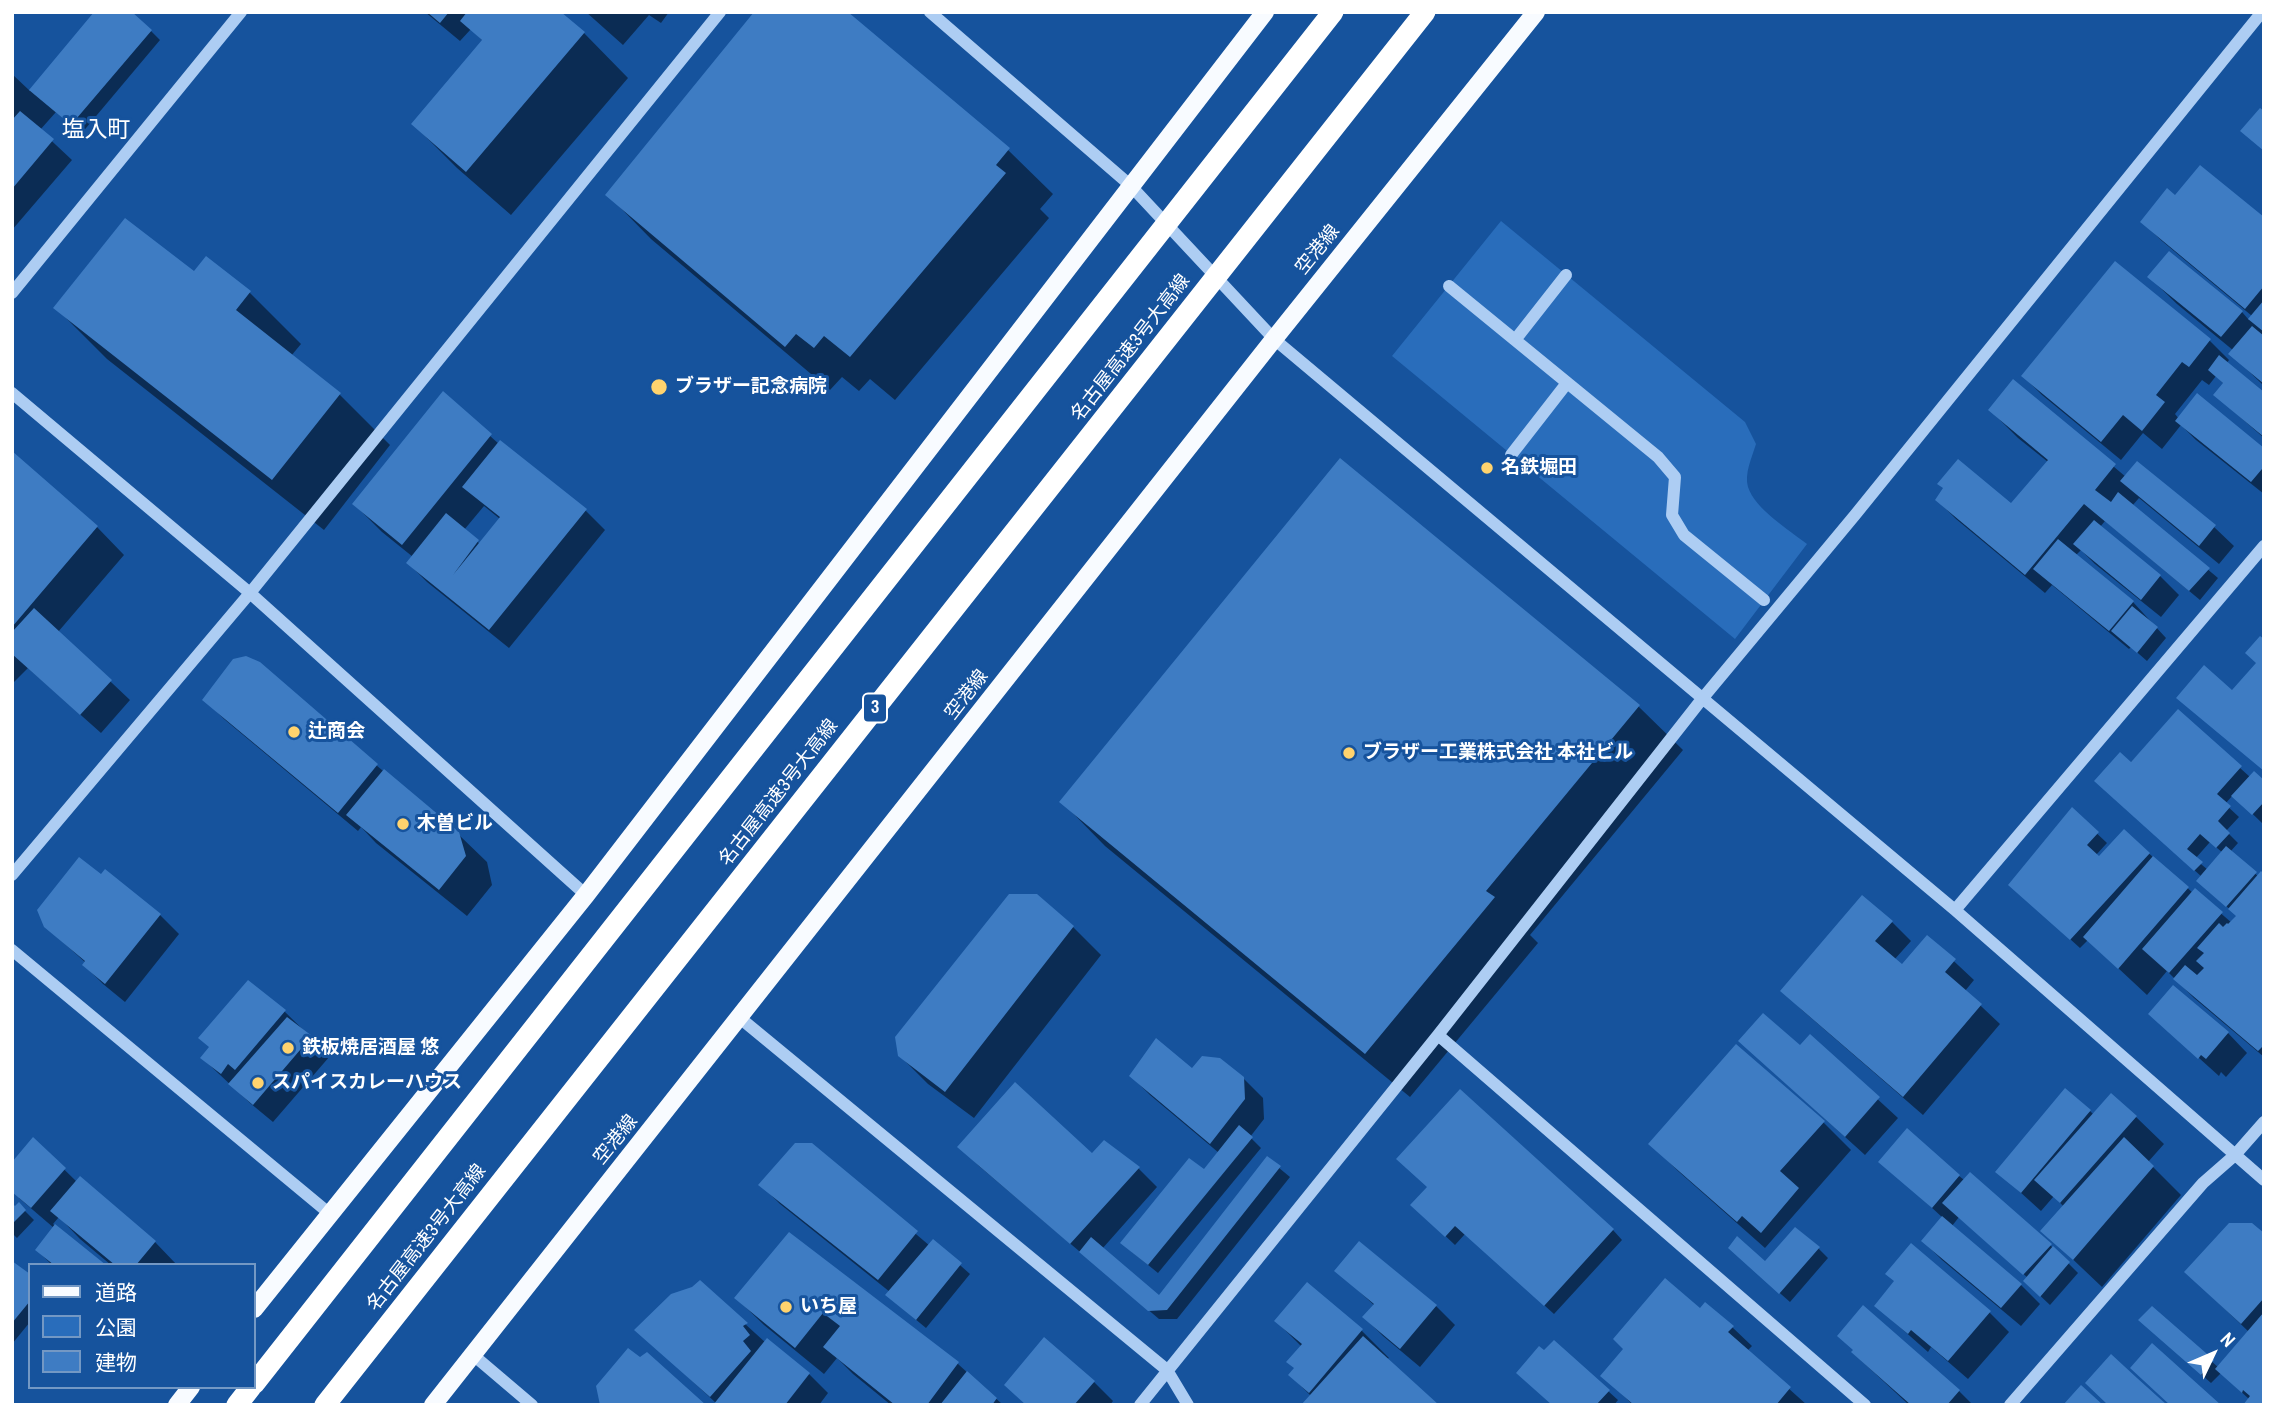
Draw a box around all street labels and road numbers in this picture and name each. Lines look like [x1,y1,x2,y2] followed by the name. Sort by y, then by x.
[1291,221,1345,279] street label: 空港線
[1067,270,1195,426] street label: 名古屋高速3号大高線
[940,666,994,724] street label: 空港線
[863,694,887,722] road number: 3
[715,715,843,871] street label: 名古屋高速3号大高線
[589,1111,643,1169] street label: 空港線
[363,1160,491,1316] street label: 名古屋高速3号大高線

